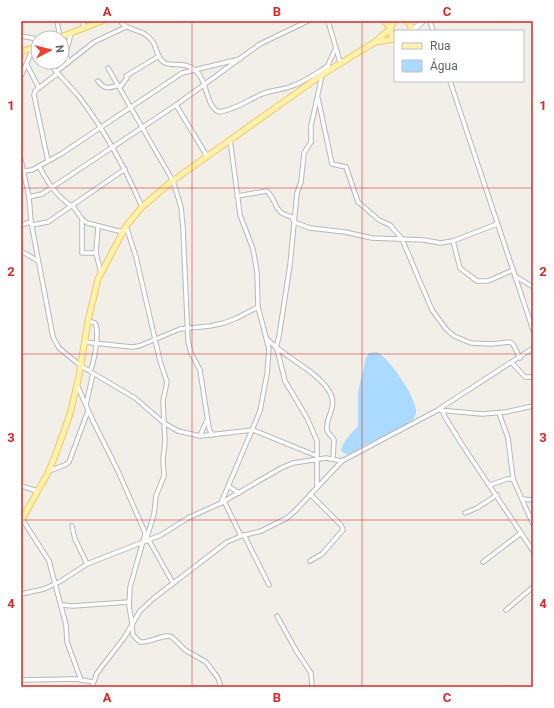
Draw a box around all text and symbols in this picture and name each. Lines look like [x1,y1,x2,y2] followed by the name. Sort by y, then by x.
[103,4,112,19] text: A
[273,4,281,19] text: B
[443,4,452,19] text: C
[30,30,70,70] north arrow
[394,30,524,82] legend
[430,39,451,53] text: Rua
[53,44,66,54] text: N
[430,58,458,73] text: Água
[7,98,15,113] text: 1
[539,98,547,113] text: 1
[7,264,15,279] text: 2
[539,264,547,279] text: 2
[7,430,15,445] text: 3
[539,430,547,445] text: 3
[7,596,15,611] text: 4
[539,596,547,611] text: 4
[103,690,112,705] text: A
[273,690,281,705] text: B
[443,690,452,705] text: C

